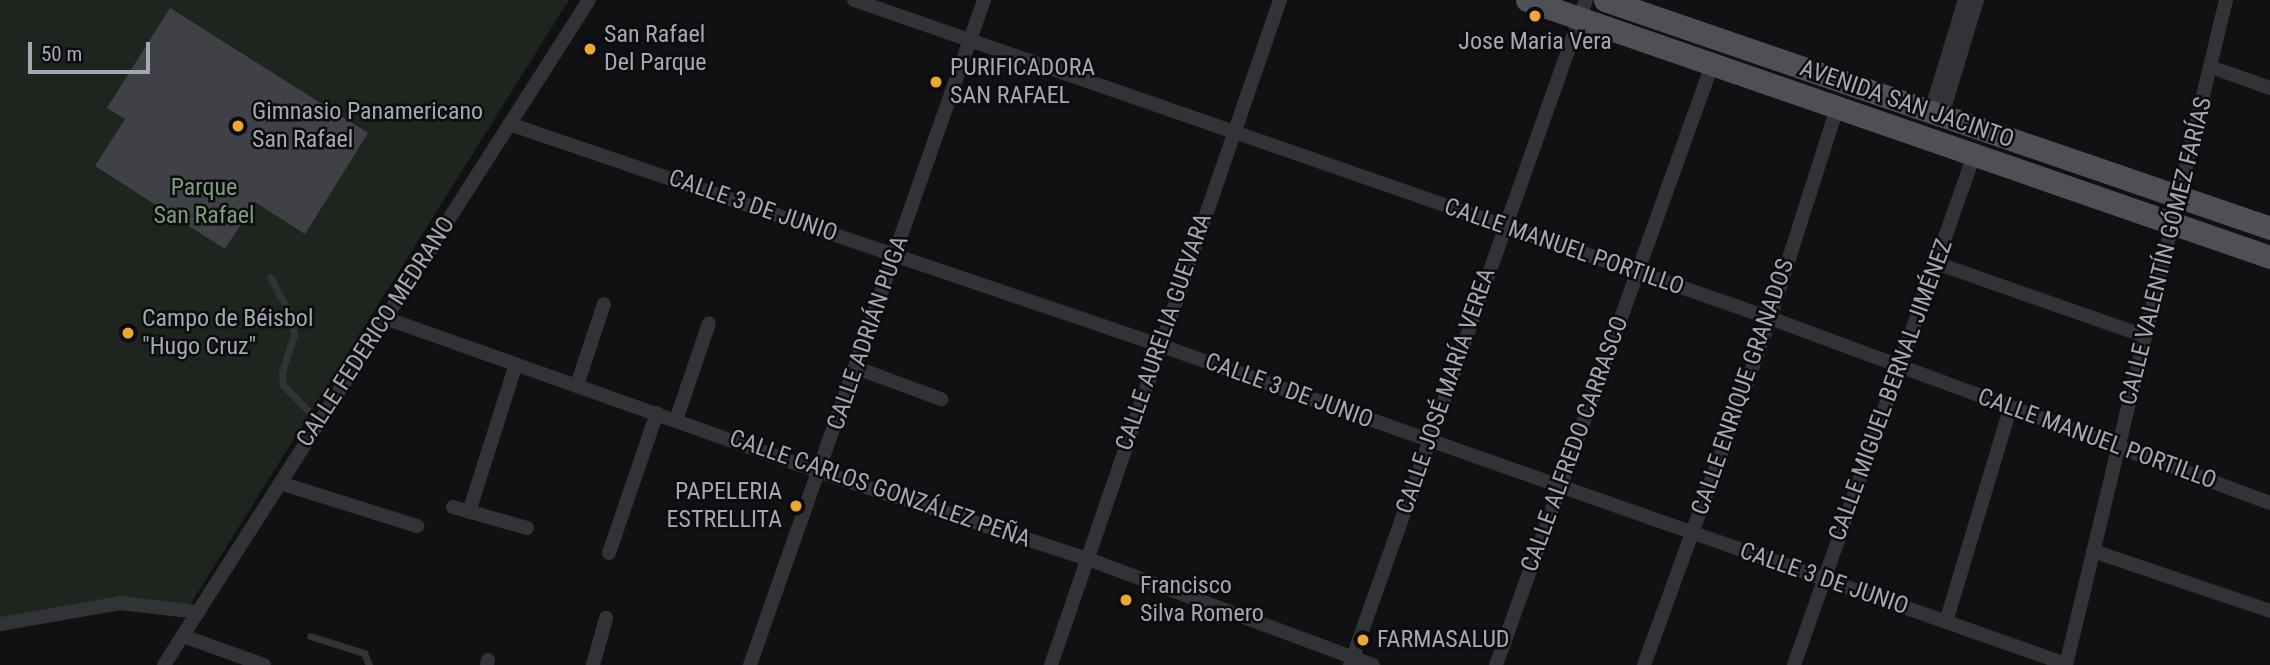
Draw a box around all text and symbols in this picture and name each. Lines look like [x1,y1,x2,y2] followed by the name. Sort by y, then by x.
[1527,8,1543,24] marker: Jose Maria Vera
[604,21,707,77] place label: San Rafael Del Parque
[32,28,154,72] scale bar
[1458,28,1612,56] place label: Jose Maria Vera
[582,41,598,57] marker: San Rafael Del Parque
[41,42,82,66] text: 50 m
[950,54,1095,110] place label: PURIFICADORA SAN RAFAEL
[1796,54,2018,154] street label: AVENIDA SAN JACINTO
[928,74,944,90] marker: PURIFICADORA SAN RAFAEL
[2114,94,2218,408] street label: CALLE VALENTÍN GÓMEZ FARÍAS
[252,98,483,154] place label: Gimnasio Panamericano San Rafael
[230,118,246,134] marker: Gimnasio Panamericano San Rafael
[665,164,841,248] street label: CALLE 3 DE JUNIO
[153,174,255,230] park label: Parque San Rafael
[1440,192,1688,302] street label: CALLE MANUEL PORTILLO
[1110,210,1218,454] street label: CALLE AURELIA GUEVARA
[291,211,461,453] street label: CALLE FEDERICO MEDRANO
[821,232,915,434] street label: CALLE ADRIÁN PUGA
[1823,235,1959,545] street label: CALLE MIGUEL BERNAL JIMÉNEZ
[1686,255,1800,519] street label: CALLE ENRIQUE GRANADOS
[1390,264,1502,518] street label: CALLE JOSÉ MARÍA VEREA
[142,305,313,361] place label: Campo de Béisbol "Hugo Cruz"
[1515,312,1635,576] street label: CALLE ALFREDO CARRASCO
[120,325,136,341] marker: Campo de Béisbol "Hugo Cruz"
[1201,347,1377,435] street label: CALLE 3 DE JUNIO
[1974,382,2220,496] street label: CALLE MANUEL PORTILLO
[726,424,1034,554] street label: CALLE CARLOS GONZÁLEZ PEÑA
[667,478,782,534] place label: PAPELERIA ESTRELLITA
[788,498,804,514] marker: PAPELERIA ESTRELLITA
[1736,537,1912,621] street label: CALLE 3 DE JUNIO
[1140,572,1264,628] place label: Francisco Silva Romero
[1118,592,1134,608] marker: Francisco Silva Romero
[1377,626,1510,654] place label: FARMASALUD
[1355,632,1371,648] marker: FARMASALUD

